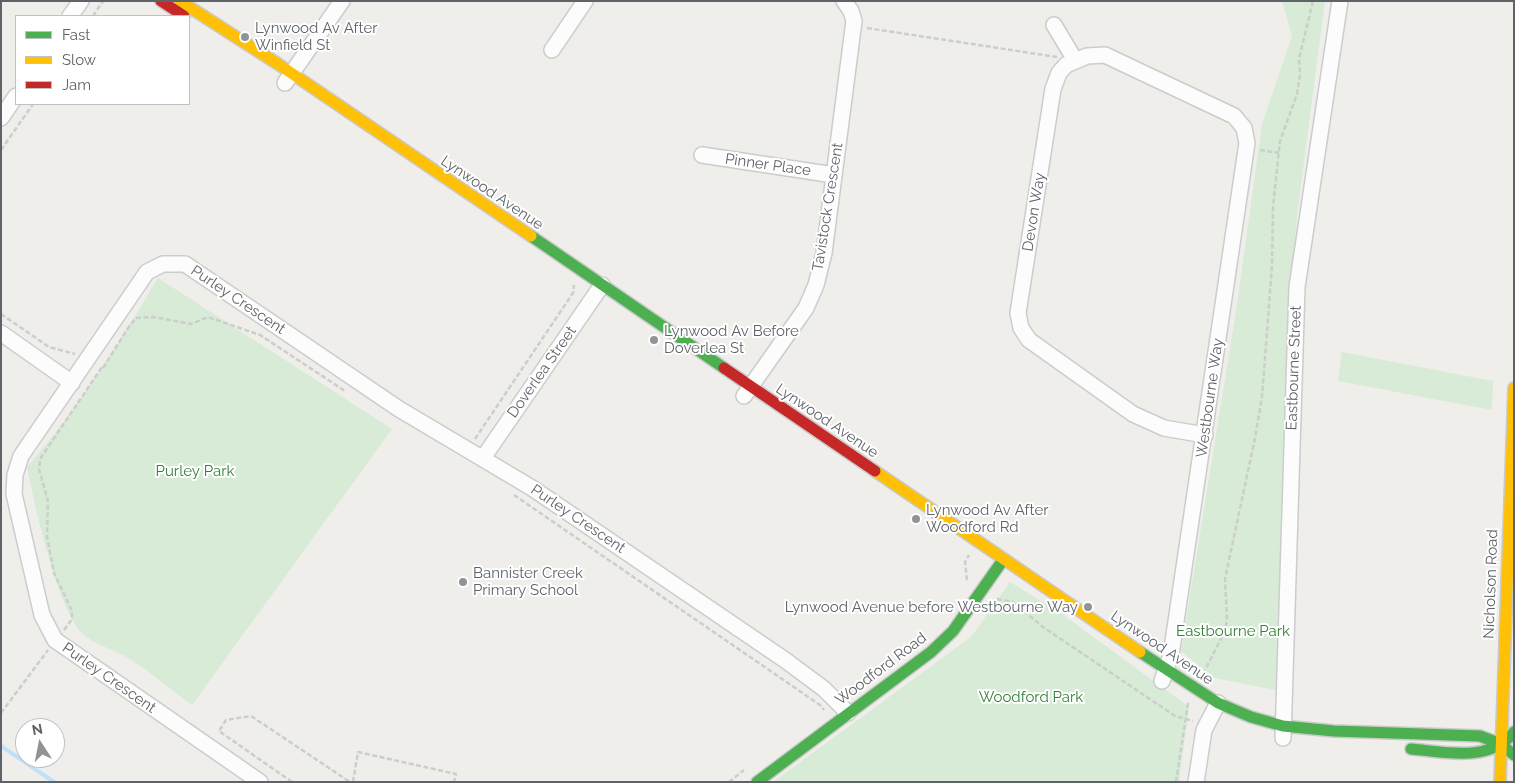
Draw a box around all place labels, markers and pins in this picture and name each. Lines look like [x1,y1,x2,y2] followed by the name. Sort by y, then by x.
[255,19,377,54] place label: Lynwood Av After Winfield St
[239,31,251,43] marker: Lynwood Av After Winfield St
[664,322,799,357] place label: Lynwood Av Before Doverlea St
[648,334,660,346] marker: Lynwood Av Before Doverlea St
[926,501,1048,536] place label: Lynwood Av After Woodford Rd
[910,513,922,525] marker: Lynwood Av After Woodford Rd
[473,564,583,599] place label: Bannister Creek Primary School
[457,576,469,588] marker: Bannister Creek Primary School
[785,598,1078,616] place label: Lynwood Avenue before Westbourne Way
[1082,601,1094,613] marker: Lynwood Avenue before Westbourne Way

